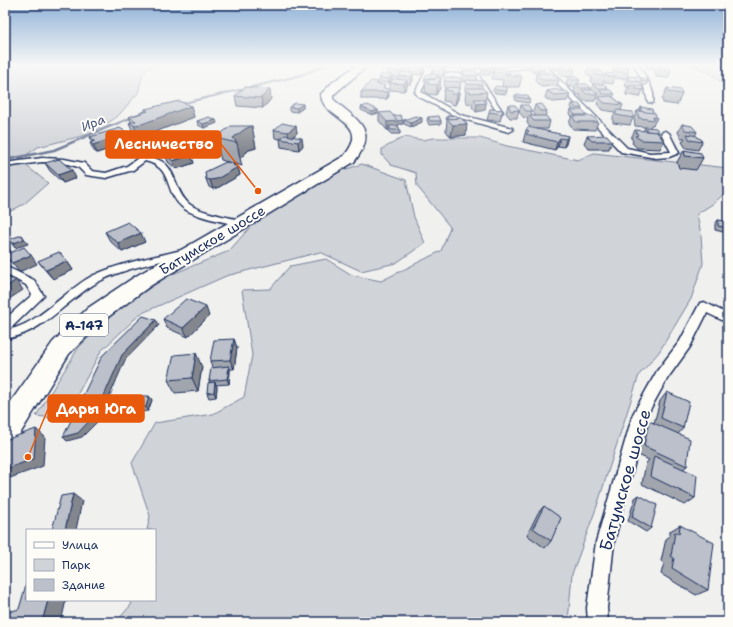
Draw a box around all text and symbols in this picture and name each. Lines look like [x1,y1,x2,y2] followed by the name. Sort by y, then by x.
[78,110,108,136] water label: Ира
[106,131,221,158] callout: Лесничество
[114,134,214,154] text: Лесничество
[156,201,268,279] street label: Батумское шоссе
[60,314,108,336] road number: А-147
[48,395,144,422] callout: Дары Юга
[56,399,137,419] text: Дары Юга
[594,407,656,553] street label: Батумское шоссе
[26,529,156,601] legend
[62,537,99,553] text: Улица
[62,557,91,573] text: Парк
[62,577,106,593] text: Здание

